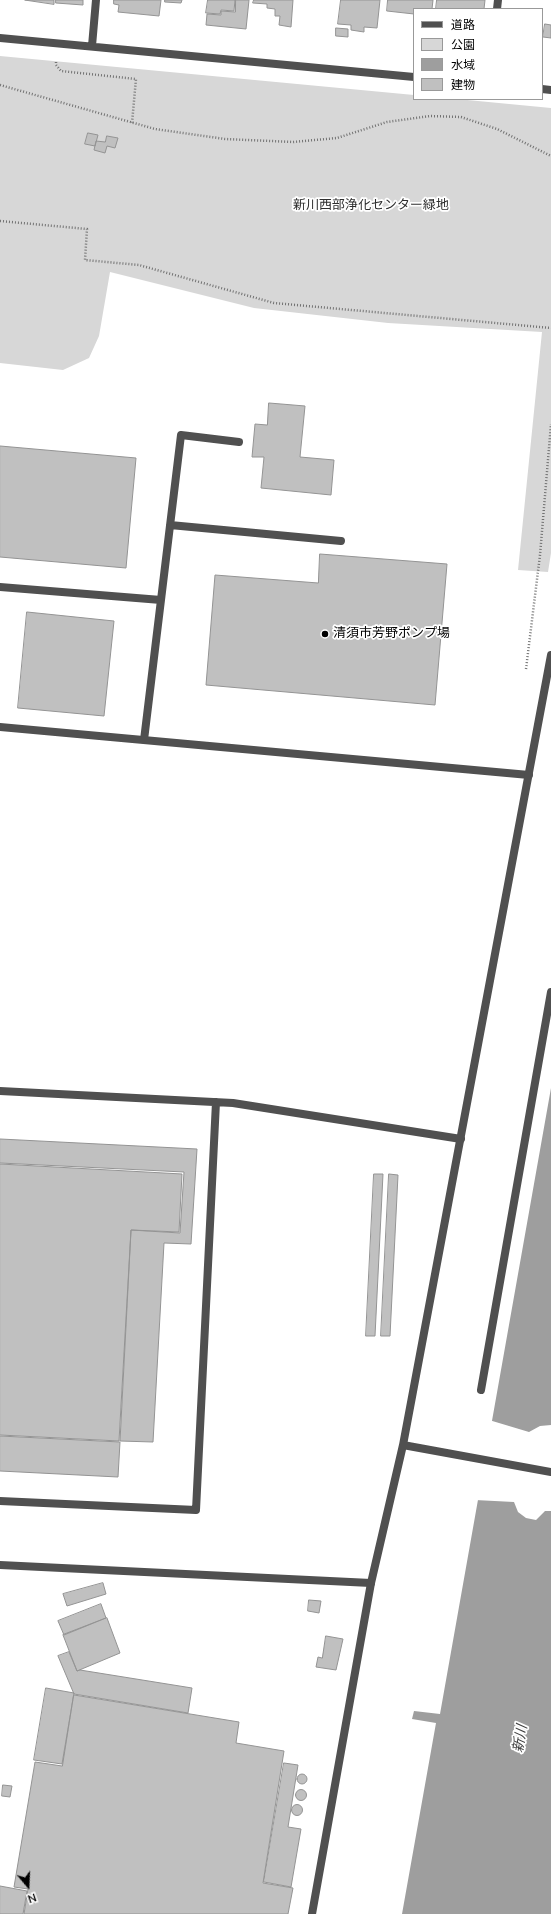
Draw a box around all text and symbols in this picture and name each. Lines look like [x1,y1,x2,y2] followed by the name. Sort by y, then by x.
[413,8,543,100] legend
[451,17,475,33] text: 道路
[451,37,475,53] text: 公園
[451,57,475,73] text: 水域
[451,77,475,93] text: 建物
[293,198,449,214] park label: 新川西部浄化センター緑地
[333,626,450,642] place label: 清須市芳野ポンプ場
[320,629,330,639] marker: 清須市芳野ポンプ場
[510,1724,532,1754] water label: 新川
[8,1866,48,1906] north arrow
[26,1889,38,1906] text: N

